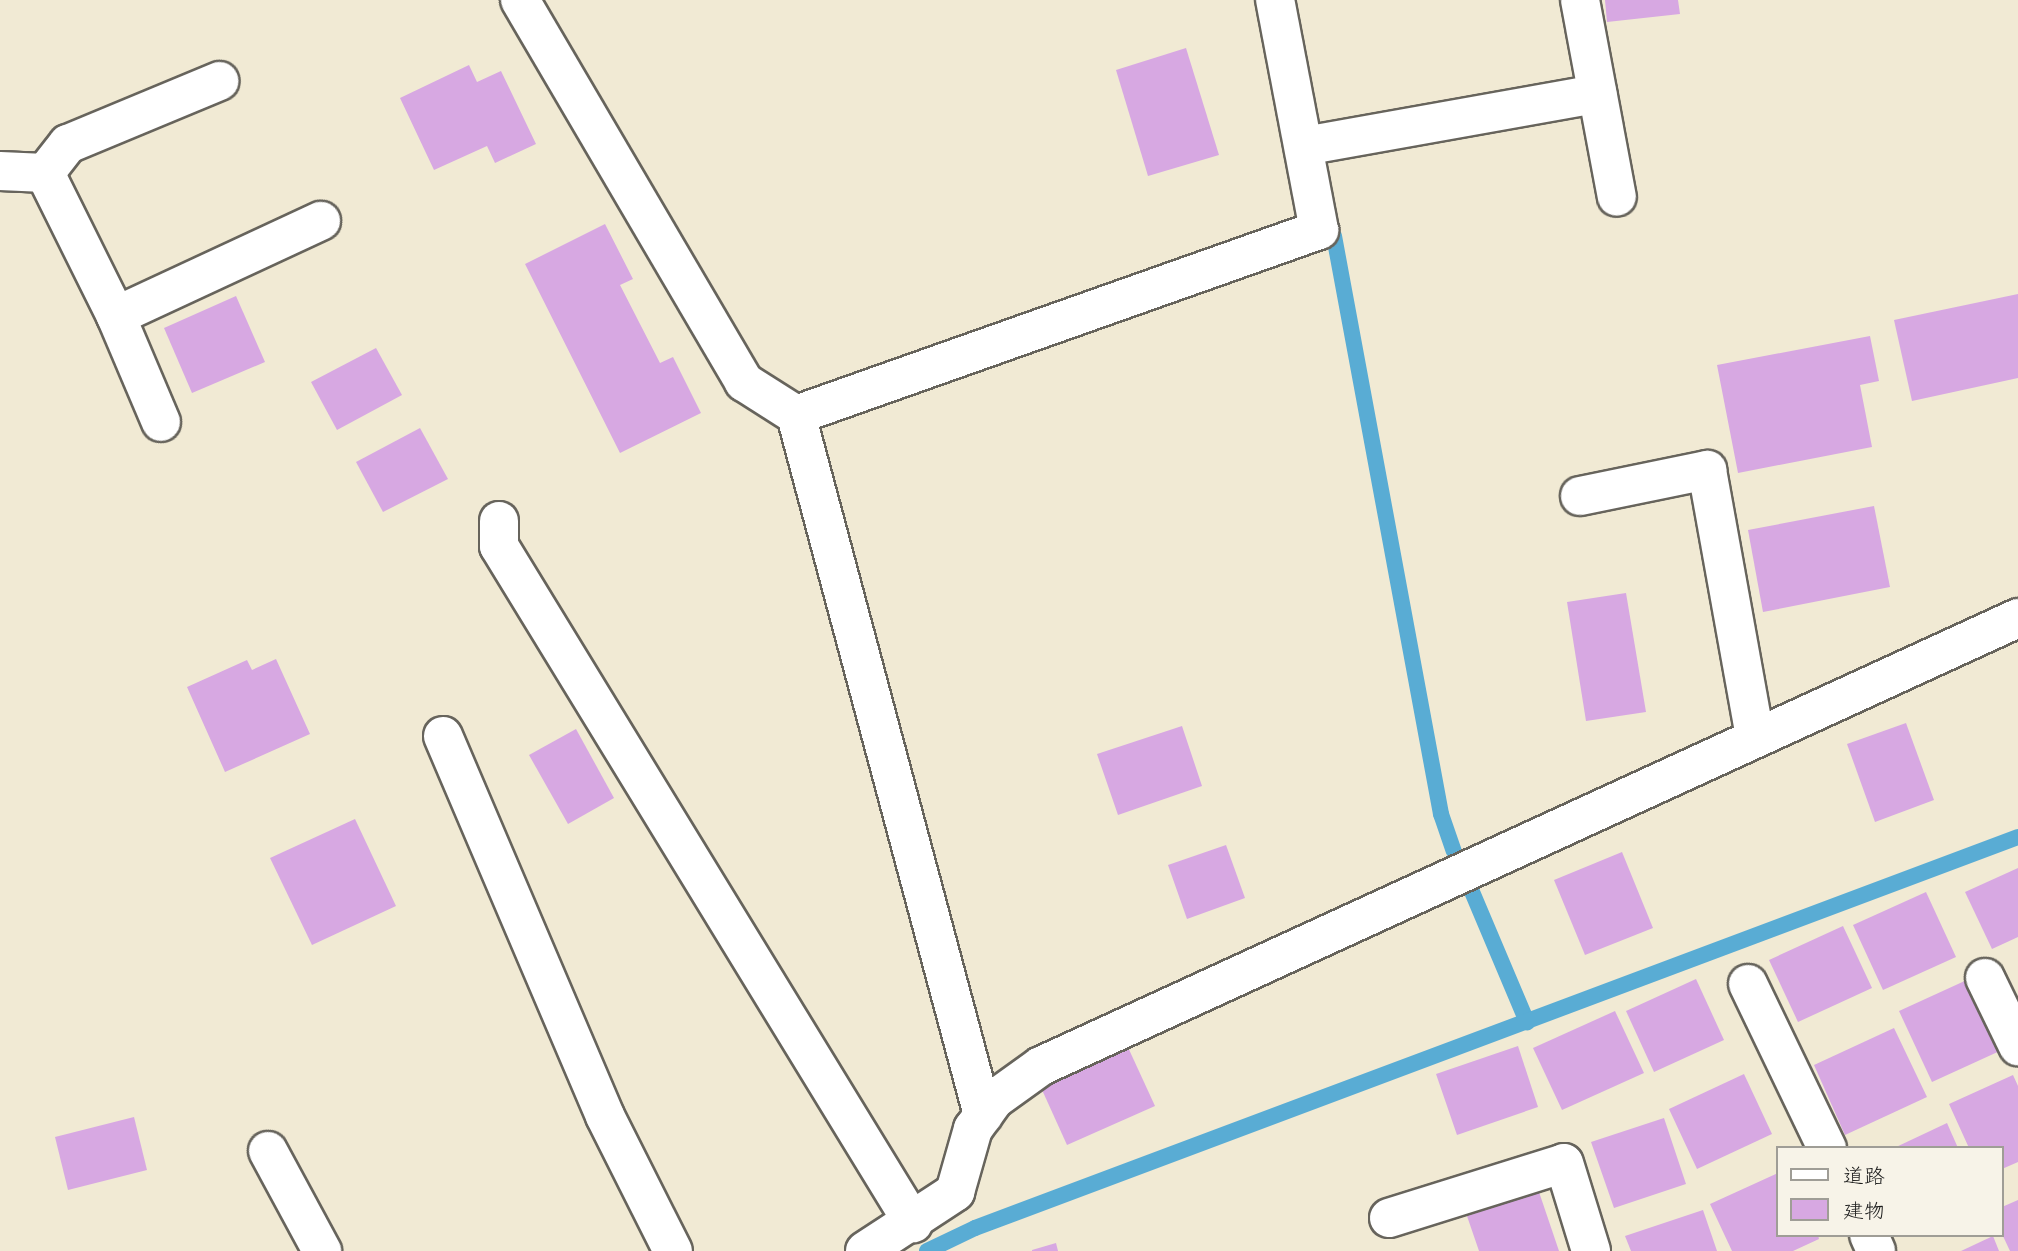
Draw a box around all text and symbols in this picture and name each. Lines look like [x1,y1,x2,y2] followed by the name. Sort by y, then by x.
[1776,1146,2004,1237] legend
[1843,1163,1885,1191] text: 道路
[1843,1198,1885,1226] text: 建物

